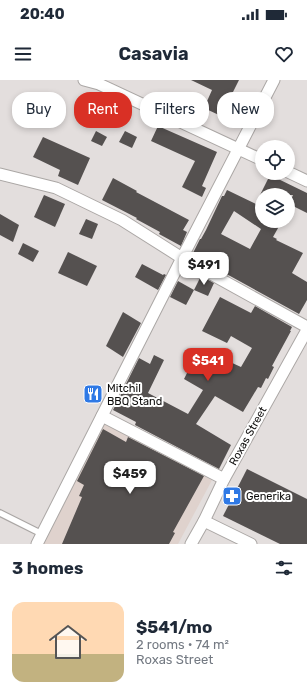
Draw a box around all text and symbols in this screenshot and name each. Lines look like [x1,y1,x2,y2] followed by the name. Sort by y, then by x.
[20,5,65,23] text: 20:40
[12,43,34,65] icon: menu
[118,43,189,65] text: Casavia
[273,43,295,65] icon: heart
[12,92,66,128] chip: Buy
[74,92,132,128] chip: Rent
[140,92,209,128] chip: Filters
[217,92,274,128] chip: New
[255,140,295,228] map controls
[255,140,295,180] button: locate
[255,188,295,228] button: layers
[180,252,228,286] pin: $491
[188,257,220,272] text: $491
[184,348,232,382] pin: $541
[192,353,224,368] text: $541
[107,382,162,408] place label: Mitchil BBQ Stand
[82,383,104,405] restaurant icon: Mitchil BBQ Stand
[226,404,270,468] street label: Roxas Street
[106,461,154,495] pin: $459
[113,466,147,481] text: $459
[221,485,243,507] pharmacy icon: Generika
[246,490,291,503] place label: Generika
[273,557,295,579] icon: filters
[12,558,83,578] text: 3 homes
[136,617,212,637] text: $541/mo
[44,618,92,666] icon: home
[136,637,229,652] text: 2 rooms · 74 m²
[136,652,213,667] text: Roxas Street

